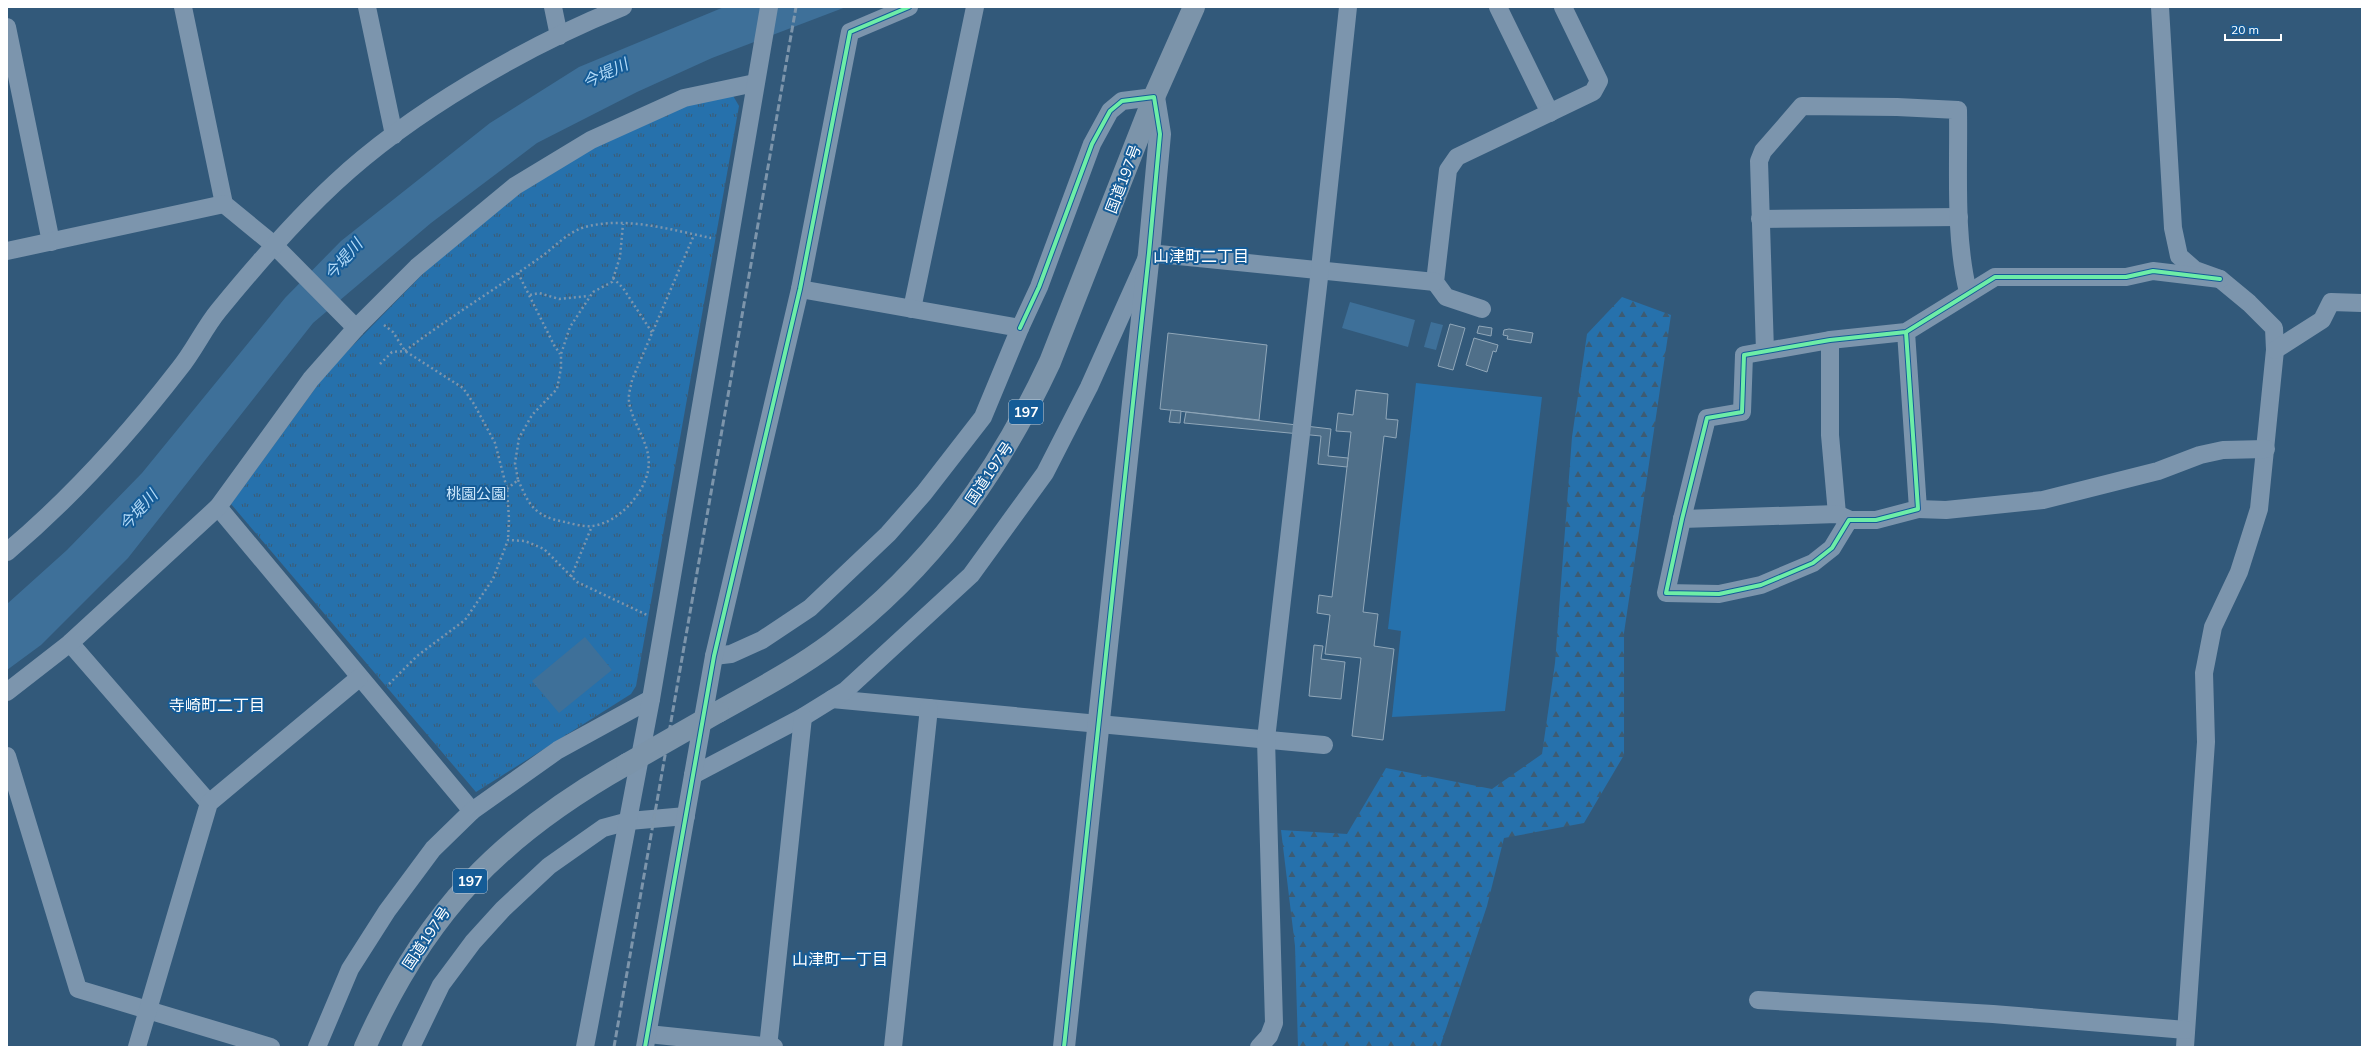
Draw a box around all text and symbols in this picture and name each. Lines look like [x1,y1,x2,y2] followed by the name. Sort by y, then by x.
[2225,16,2281,42] scale bar
[2231,22,2259,37] text: 20 m
[579,53,633,92] water label: 今堤川
[1101,142,1145,216] street label: 国道197号
[320,233,368,284] water label: 今堤川
[1153,246,1249,266] district label: 山津町二丁目
[1009,400,1043,424] road number: 197
[961,438,1017,508] street label: 国道197号
[115,484,163,535] water label: 今堤川
[446,484,506,503] park label: 桃園公園
[169,695,265,715] district label: 寺崎町二丁目
[453,869,487,893] road number: 197
[398,903,454,973] street label: 国道197号
[792,949,888,969] district label: 山津町一丁目

